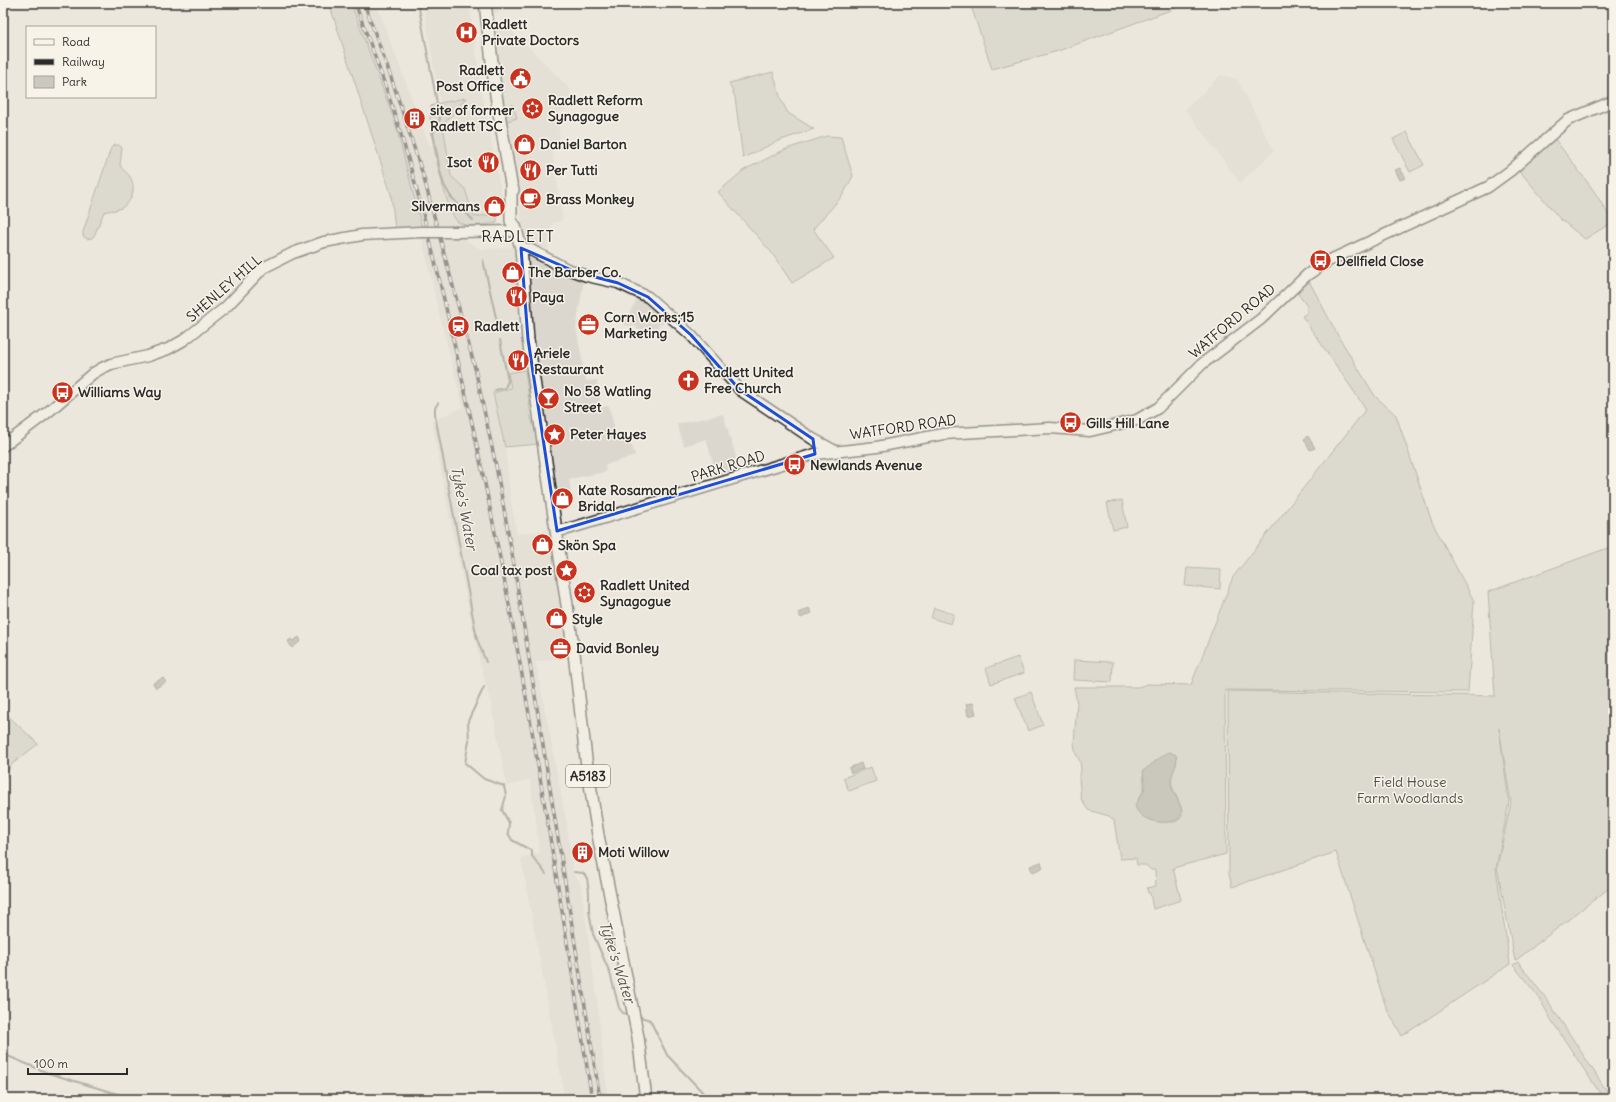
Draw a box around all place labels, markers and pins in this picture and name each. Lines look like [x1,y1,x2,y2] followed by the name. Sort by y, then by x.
[482,15,580,49] place label: Radlett Private Doctors
[453,19,479,45] hospital icon: Radlett Private Doctors
[436,61,504,95] place label: Radlett Post Office
[507,65,533,91] public building icon: Radlett Post Office
[548,91,644,125] place label: Radlett Reform Synagogue
[520,95,546,121] synagogue icon: Radlett Reform Synagogue
[430,101,514,135] place label: site of former Radlett TSC
[402,105,428,131] building icon: site of former Radlett TSC
[512,131,538,157] shop icon: Daniel Barton
[540,135,627,153] place label: Daniel Barton
[475,149,501,175] restaurant icon: Isot
[447,153,472,171] place label: Isot
[517,157,543,183] restaurant icon: Per Tutti
[546,161,598,179] place label: Per Tutti
[517,186,543,212] cafe icon: Brass Monkey
[546,190,635,208] place label: Brass Monkey
[482,193,508,219] shop icon: Silvermans
[411,197,481,215] place label: Silvermans
[1307,248,1333,274] bus stop icon: Dellfield Close
[1336,252,1424,270] place label: Dellfield Close
[500,259,526,285] shop icon: The Barber Co.
[528,263,621,281] place label: The Barber Co.
[503,284,529,310] restaurant icon: Paya
[532,288,564,306] place label: Paya
[604,308,694,342] place label: Corn Works;15 Marketing
[576,312,602,338] office icon: Corn Works;15 Marketing
[446,313,472,339] station icon: Radlett
[474,317,519,335] place label: Radlett
[534,344,604,378] place label: Ariele Restaurant
[505,348,531,374] restaurant icon: Ariele Restaurant
[704,363,794,397] place label: Radlett United Free Church
[675,367,701,393] church icon: Radlett United Free Church
[49,379,75,405] bus stop icon: Williams Way
[564,382,652,416] place label: No 58 Watling Street
[78,383,161,401] place label: Williams Way
[536,386,562,412] bar icon: No 58 Watling Street
[1057,410,1083,436] bus stop icon: Gills Hill Lane
[1086,414,1170,432] place label: Gills Hill Lane
[541,421,567,447] place icon: Peter Hayes
[570,425,647,443] place label: Peter Hayes
[782,452,808,478] bus stop icon: Newlands Avenue
[810,456,923,474] place label: Newlands Avenue
[578,481,678,515] place label: Kate Rosamond Bridal
[549,485,575,511] shop icon: Kate Rosamond Bridal
[530,532,556,558] shop icon: Skön Spa
[558,536,616,554] place label: Skön Spa
[554,557,580,583] place icon: Coal tax post
[471,561,552,579] place label: Coal tax post
[600,576,690,610] place label: Radlett United Synagogue
[572,580,598,606] synagogue icon: Radlett United Synagogue
[543,606,569,632] shop icon: Style
[572,610,603,628] place label: Style
[548,635,574,661] office icon: David Bonley
[576,639,659,657] place label: David Bonley
[570,839,596,865] building icon: Moti Willow
[598,843,669,861] place label: Moti Willow

